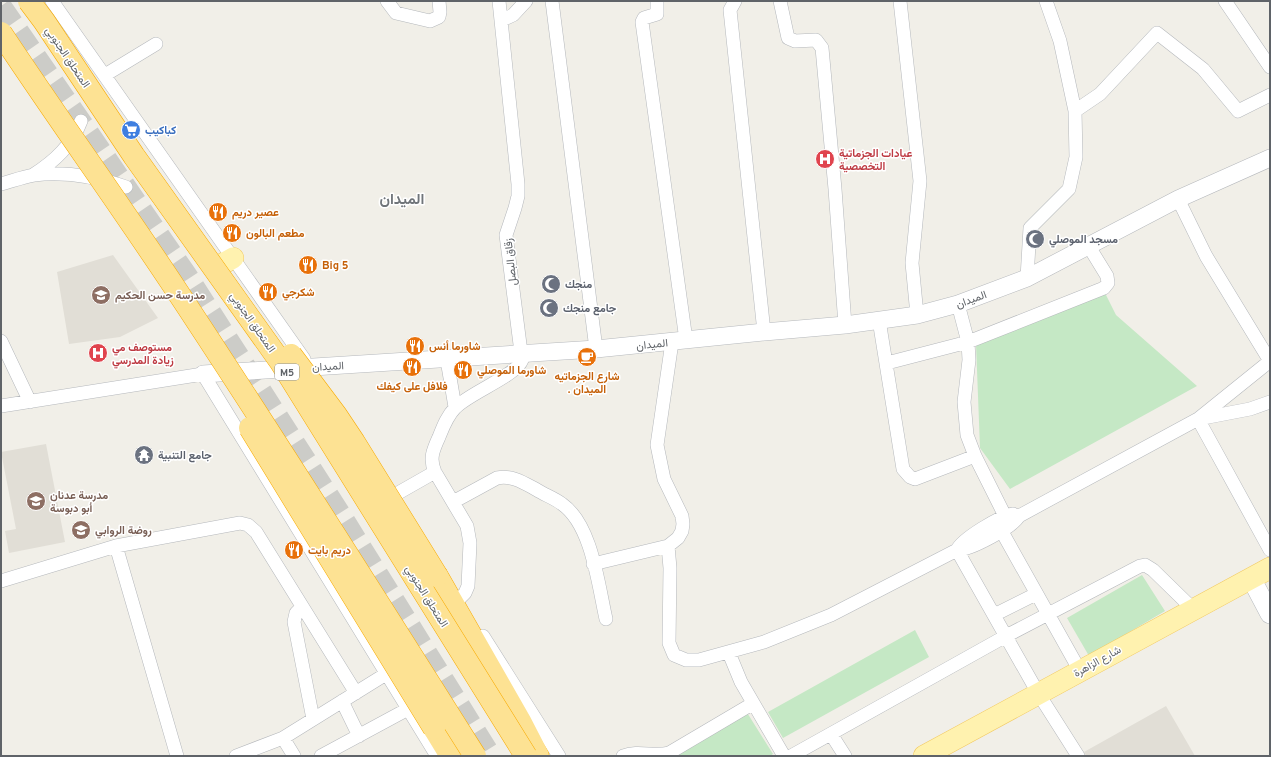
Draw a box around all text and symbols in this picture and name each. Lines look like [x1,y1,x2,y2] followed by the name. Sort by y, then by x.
[40,24,93,92] street label: المتحلق الجنوبي
[120,119,142,141] supermarket icon: كباكيب
[145,124,176,138] place label: كباكيب
[839,147,912,174] place label: عيادات الجزماتية التخصصية
[814,148,836,170] hospital icon: عيادات الجزماتية التخصصية
[380,191,424,210] district label: الميدان
[207,201,229,223] restaurant icon: عصير دريم
[232,206,279,220] place label: عصير دريم
[221,222,243,244] restaurant icon: مطعم البالون
[246,227,304,241] place label: مطعم البالون
[1024,228,1046,250] mosque icon: مسجد الموصلي
[1049,233,1118,248] place label: مسجد الموصلي
[502,237,520,286] street label: زقاق البصل
[297,254,319,276] restaurant icon: Big 5
[322,259,349,273] place label: Big 5
[540,273,562,295] mosque icon: منجك
[565,278,592,292] place label: منجك
[257,281,279,303] restaurant icon: شكرجي
[90,284,112,306] school or university icon: مدرسة حسن الحكيم
[282,286,315,301] place label: شكرجي
[954,288,989,312] street label: الميدان
[115,289,205,303] place label: مدرسة حسن الحكيم
[225,290,278,357] street label: المتحلق الجنوبي
[538,297,560,319] mosque icon: جامع منجك
[563,302,617,316] place label: جامع منجك
[404,335,426,357] restaurant icon: شاورما أنس
[636,336,669,354] street label: الميدان
[429,340,481,354] place label: شاورما أنس
[112,341,174,369] place label: مستوصف مي زيادة المدرسي
[87,342,109,364] hospital icon: مستوصف مي زيادة المدرسي
[576,346,598,368] cafe icon: شارع الجزماتيه . الميدان
[401,356,423,378] restaurant icon: فلافل على كيفك
[312,359,344,375] street label: الميدان
[452,359,474,381] restaurant icon: شاورما الموصلي
[275,364,299,380] road number: M5
[477,364,546,379] place label: شاورما الموصلي
[554,370,620,397] place label: شارع الجزماتيه . الميدان
[376,380,448,394] place label: فلافل على كيفك
[133,444,155,466] temple icon: جامع التنبية
[158,449,212,463] place label: جامع التنبية
[50,489,108,516] place label: مدرسة عدنان أبو دبوسة
[25,490,47,512] school or university icon: مدرسة عدنان أبو دبوسة
[70,519,92,541] school or university icon: روضة الروابي
[95,524,152,539] place label: روضة الروابي
[283,539,305,561] restaurant icon: دريم بايت
[308,544,352,558] place label: دريم بايت
[400,563,451,631] street label: المتحلق الجنوبي
[1071,643,1124,681] street label: شارع الزاهرة

